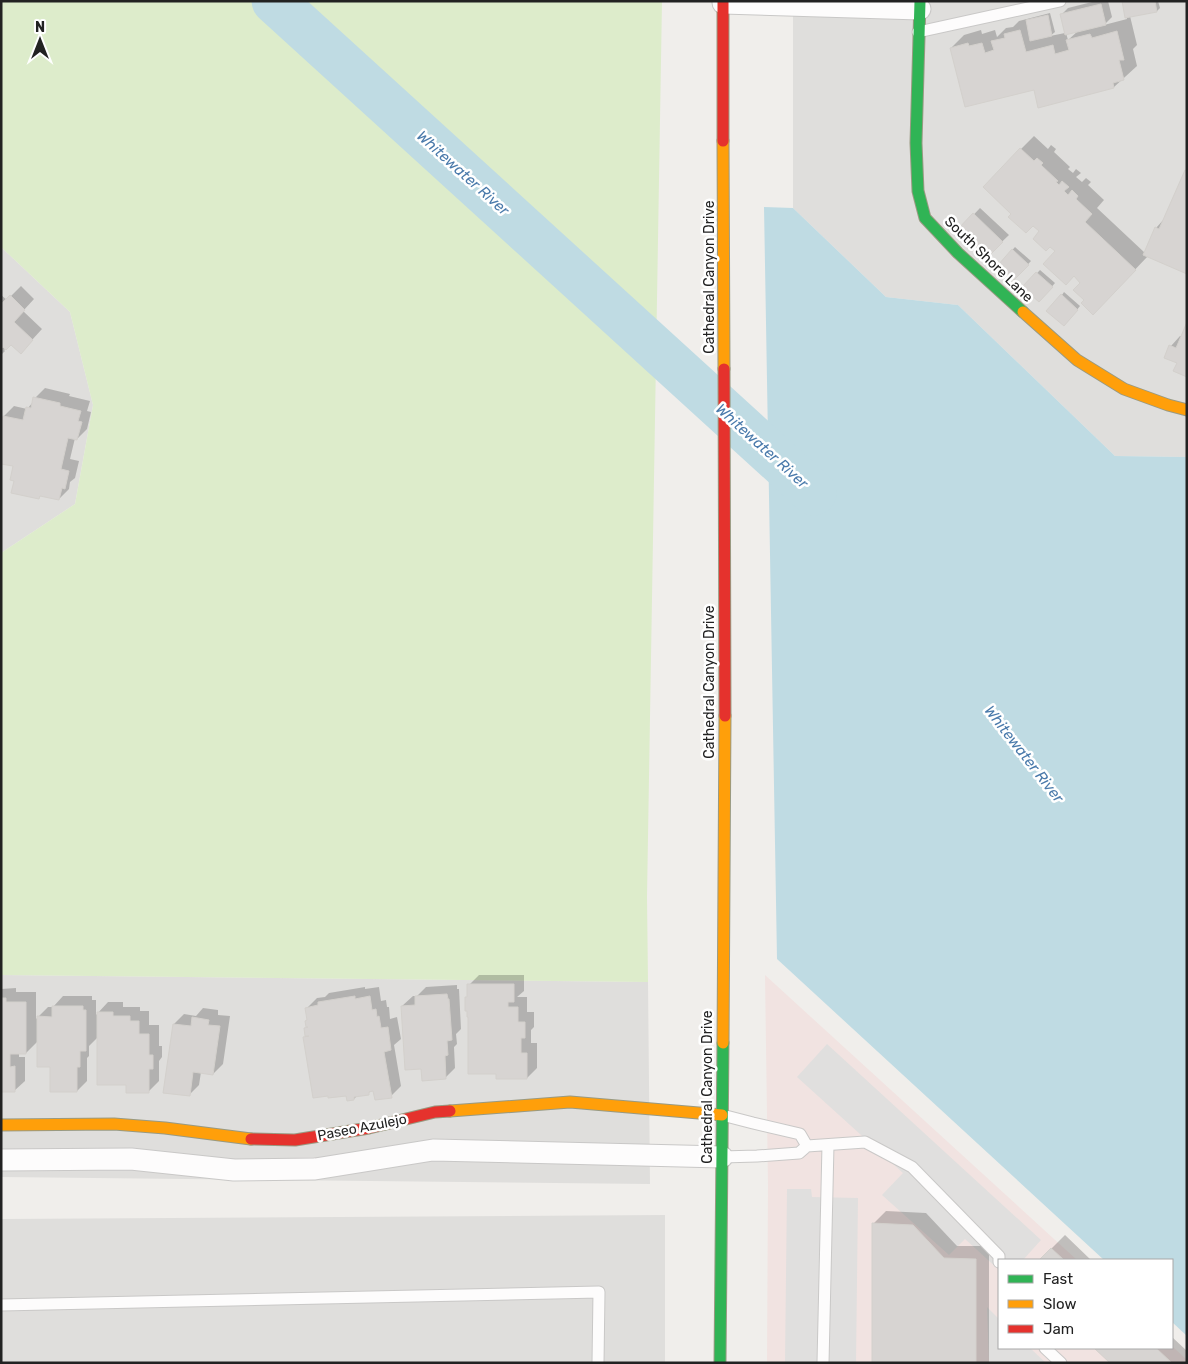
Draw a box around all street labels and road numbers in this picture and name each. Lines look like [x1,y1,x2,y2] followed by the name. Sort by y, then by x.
[701,200,718,354] street label: Cathedral Canyon Drive
[941,213,1036,306] street label: South Shore Lane
[701,605,718,759] street label: Cathedral Canyon Drive
[699,1010,716,1164] street label: Cathedral Canyon Drive
[316,1111,408,1144] street label: Paseo Azulejo

